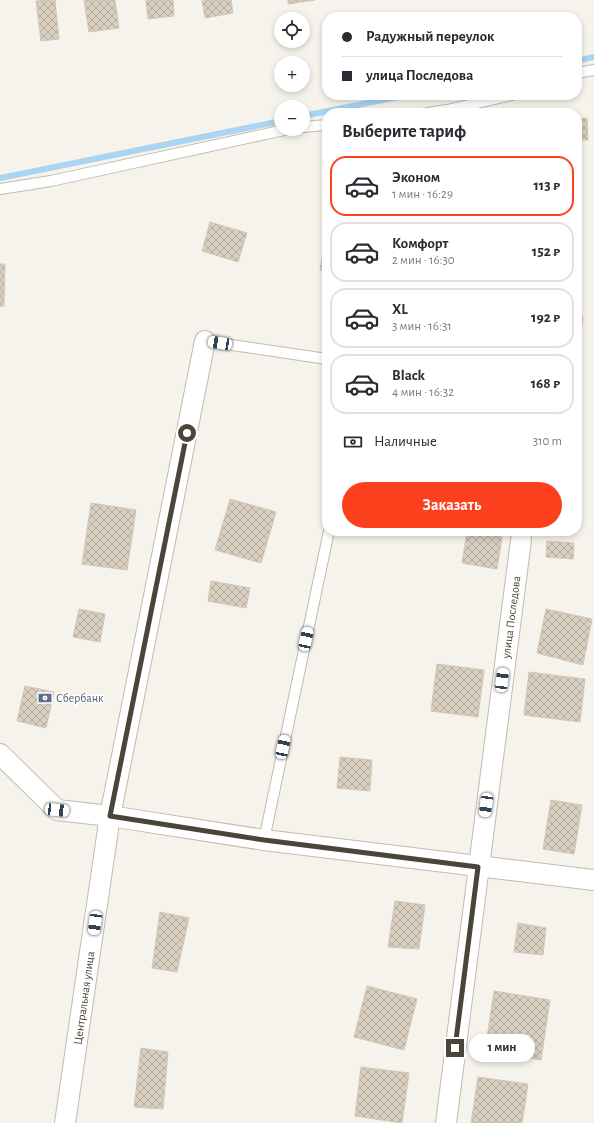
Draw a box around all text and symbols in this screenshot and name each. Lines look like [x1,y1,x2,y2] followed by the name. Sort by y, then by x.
[274,12,310,136] map controls
[274,12,310,48] button: locate
[366,29,494,44] text: Радужный переулок
[274,56,310,92] button: +
[366,68,473,83] text: улица Последова
[274,100,310,136] button: −
[342,123,466,141] text: Выберите тариф
[344,168,380,204] icon: car
[392,170,440,185] text: Эконом
[533,178,560,193] text: 113 ₽
[392,188,453,201] text: 1 мин · 16:29
[344,234,380,270] icon: car
[392,236,448,251] text: Комфорт
[532,244,560,259] text: 152 ₽
[392,254,455,267] text: 2 мин · 16:30
[344,300,380,336] icon: car
[392,302,408,317] text: XL
[531,310,560,325] text: 192 ₽
[392,320,452,333] text: 3 мин · 16:31
[207,335,233,351] car
[344,366,380,402] icon: car
[392,368,425,383] text: Black
[531,376,560,391] text: 168 ₽
[392,386,454,399] text: 4 мин · 16:32
[178,424,196,442] route start
[342,431,364,453] icon: cash
[374,434,437,449] text: Наличные
[533,435,562,448] text: 310 m
[342,482,562,528] button: Заказать
[500,575,522,660] street label: улица Последова
[298,626,314,652] car
[495,667,509,693] car
[37,690,53,706] bank icon: Сбербанк
[56,692,104,704] place label: Сбербанк
[275,734,291,760] car
[478,792,494,818] car
[44,803,70,817] car
[87,910,103,936] car
[71,950,98,1046] street label: Центральная улица
[469,1034,535,1062] callout: 1 мин
[446,1039,464,1057] route end
[488,1041,517,1054] text: 1 мин

